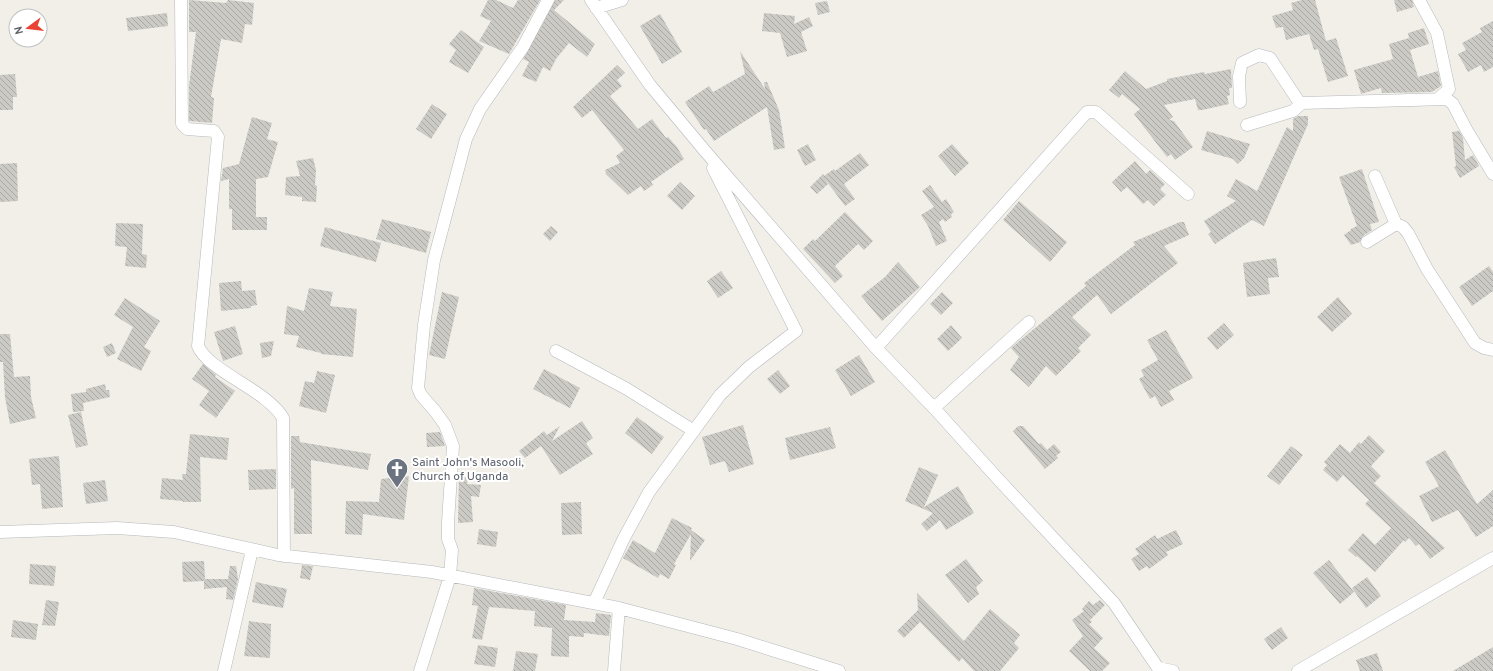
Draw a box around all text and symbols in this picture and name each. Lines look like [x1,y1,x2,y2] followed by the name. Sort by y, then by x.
[8,8,48,48] north arrow
[12,25,27,36] text: N
[412,455,524,485] place label: Saint John's Masooli, Church of Uganda
[384,456,410,489] church icon: Saint John's Masooli, Church of Uganda

